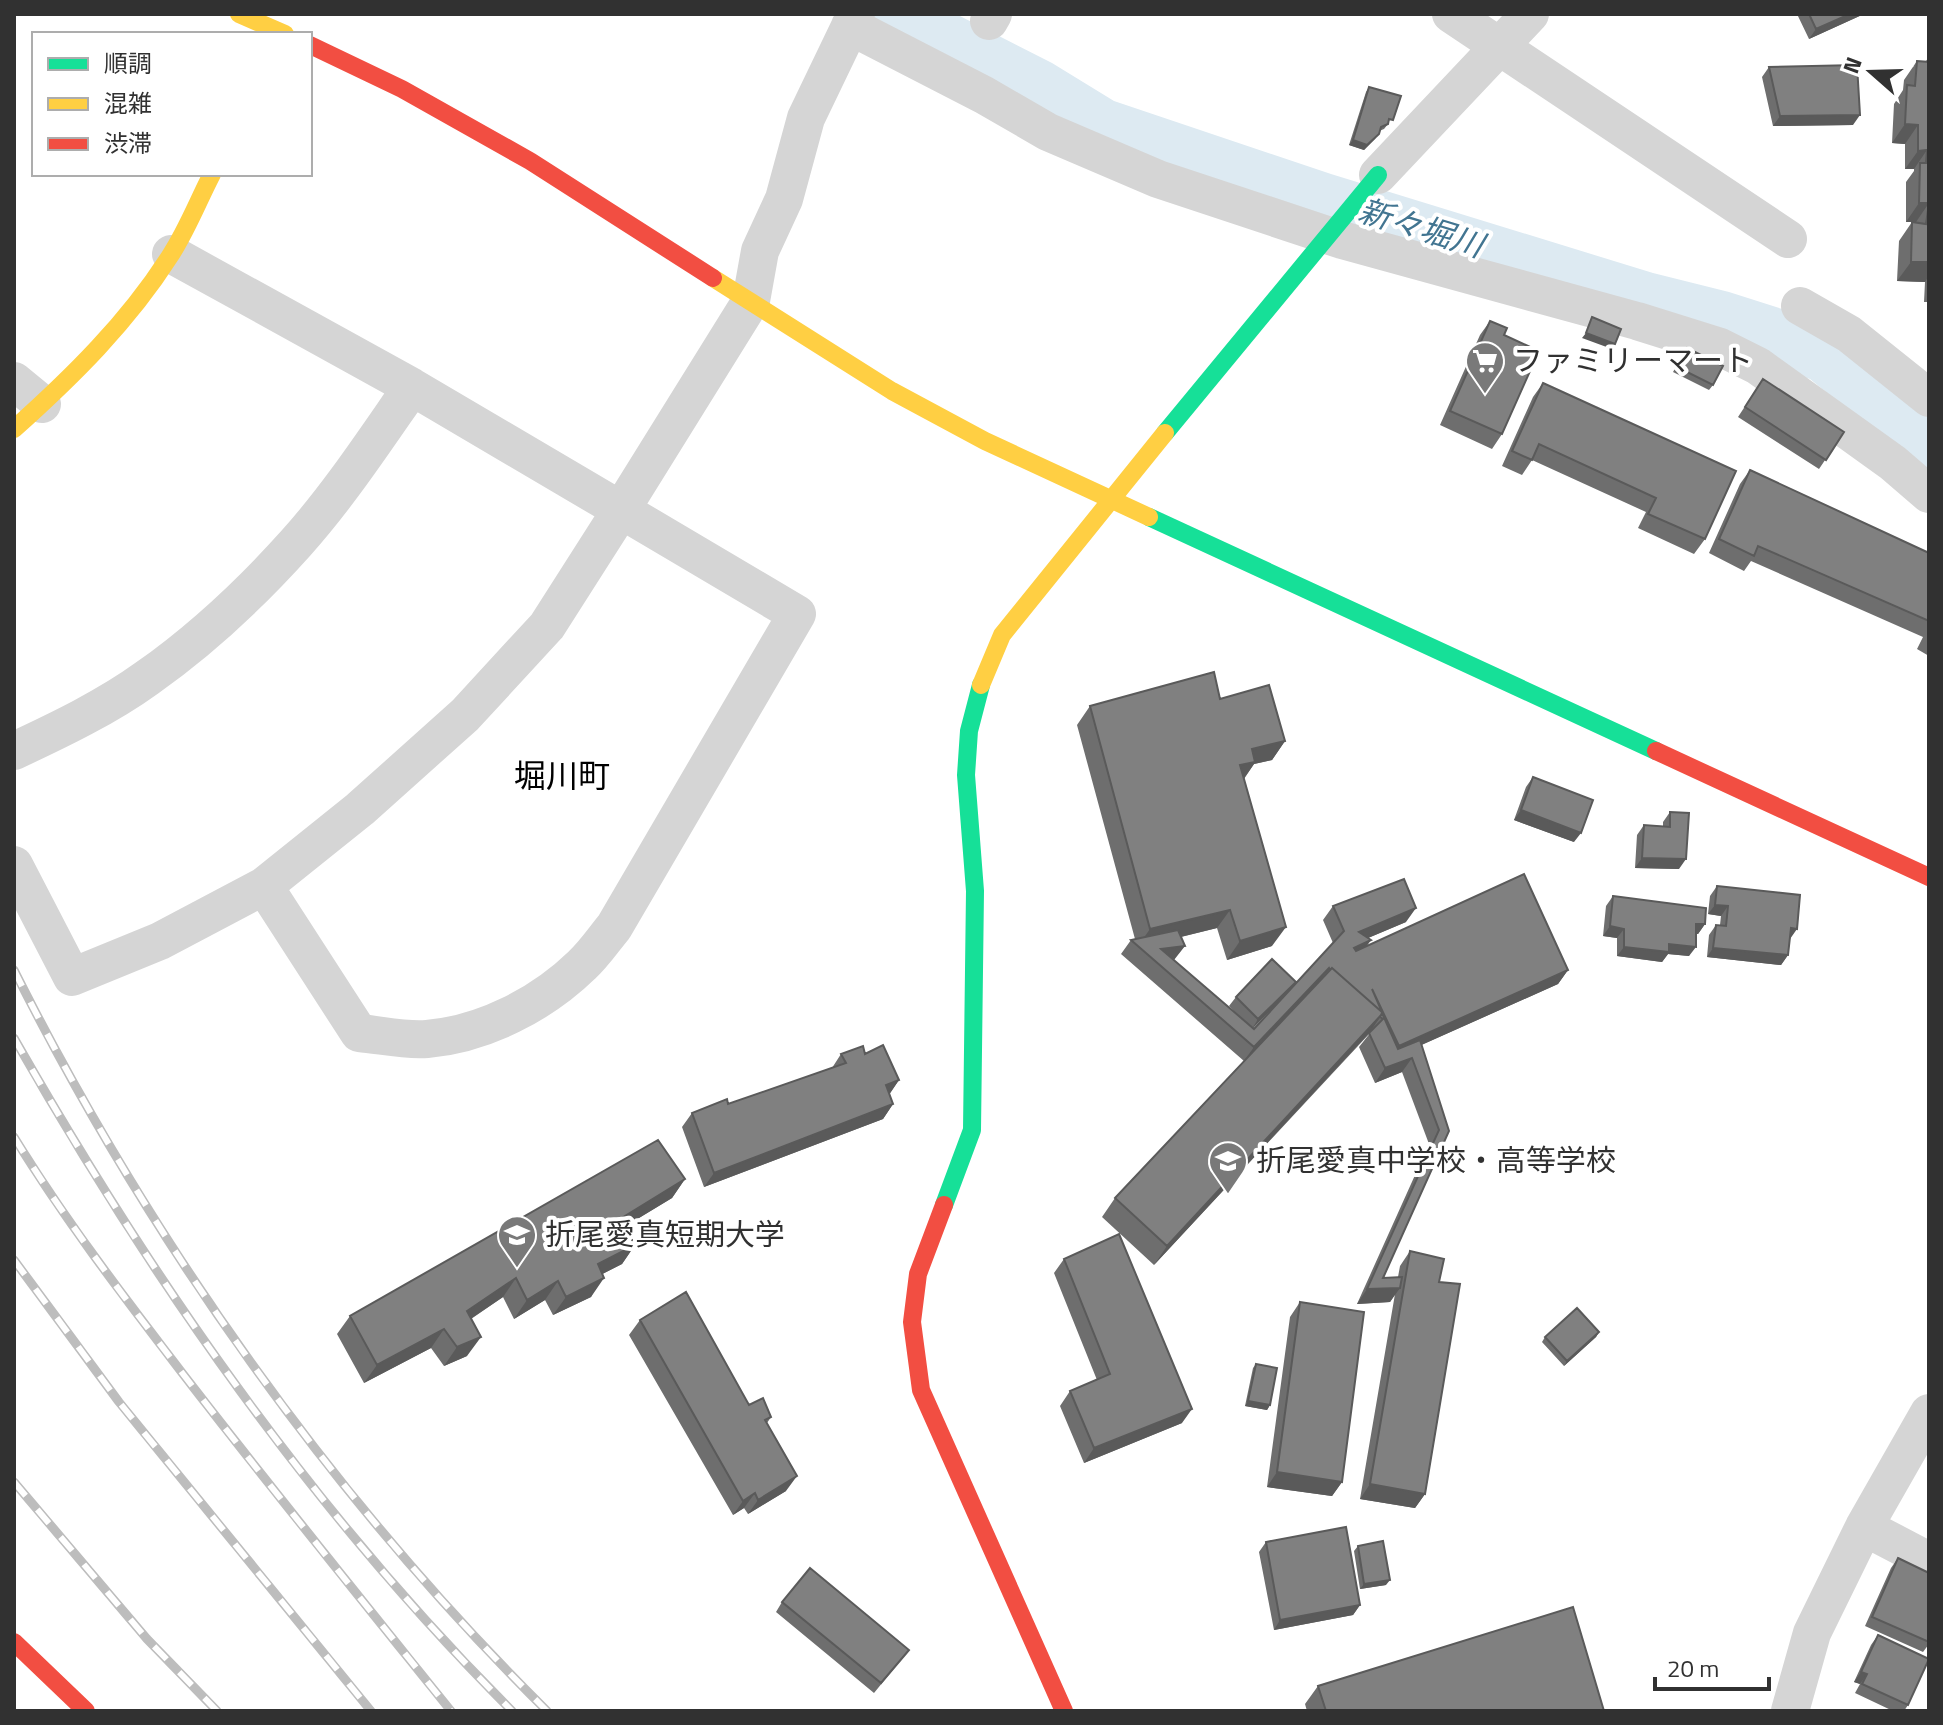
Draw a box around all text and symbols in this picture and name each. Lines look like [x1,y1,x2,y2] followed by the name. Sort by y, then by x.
[32,32,312,176] legend
[1831,32,1911,112] north arrow
[104,45,152,81] text: 順調
[1834,52,1871,78] text: N
[104,85,152,121] text: 混雑
[104,125,152,161] text: 渋滞
[1353,185,1492,270] water label: 新々堀川
[1513,337,1753,383] place label: ファミリーマート
[1464,340,1506,395] supermarket icon: ファミリーマート
[514,751,610,799] district label: 堀川町
[1256,1137,1616,1183] place label: 折尾愛真中学校・高等学校
[1207,1140,1249,1195] school or university icon: 折尾愛真中学校・高等学校
[545,1211,785,1257] place label: 折尾愛真短期大学
[496,1214,538,1269] school or university icon: 折尾愛真短期大学
[1655,1641,1769,1691] scale bar
[1667,1650,1719,1686] text: 20 m

